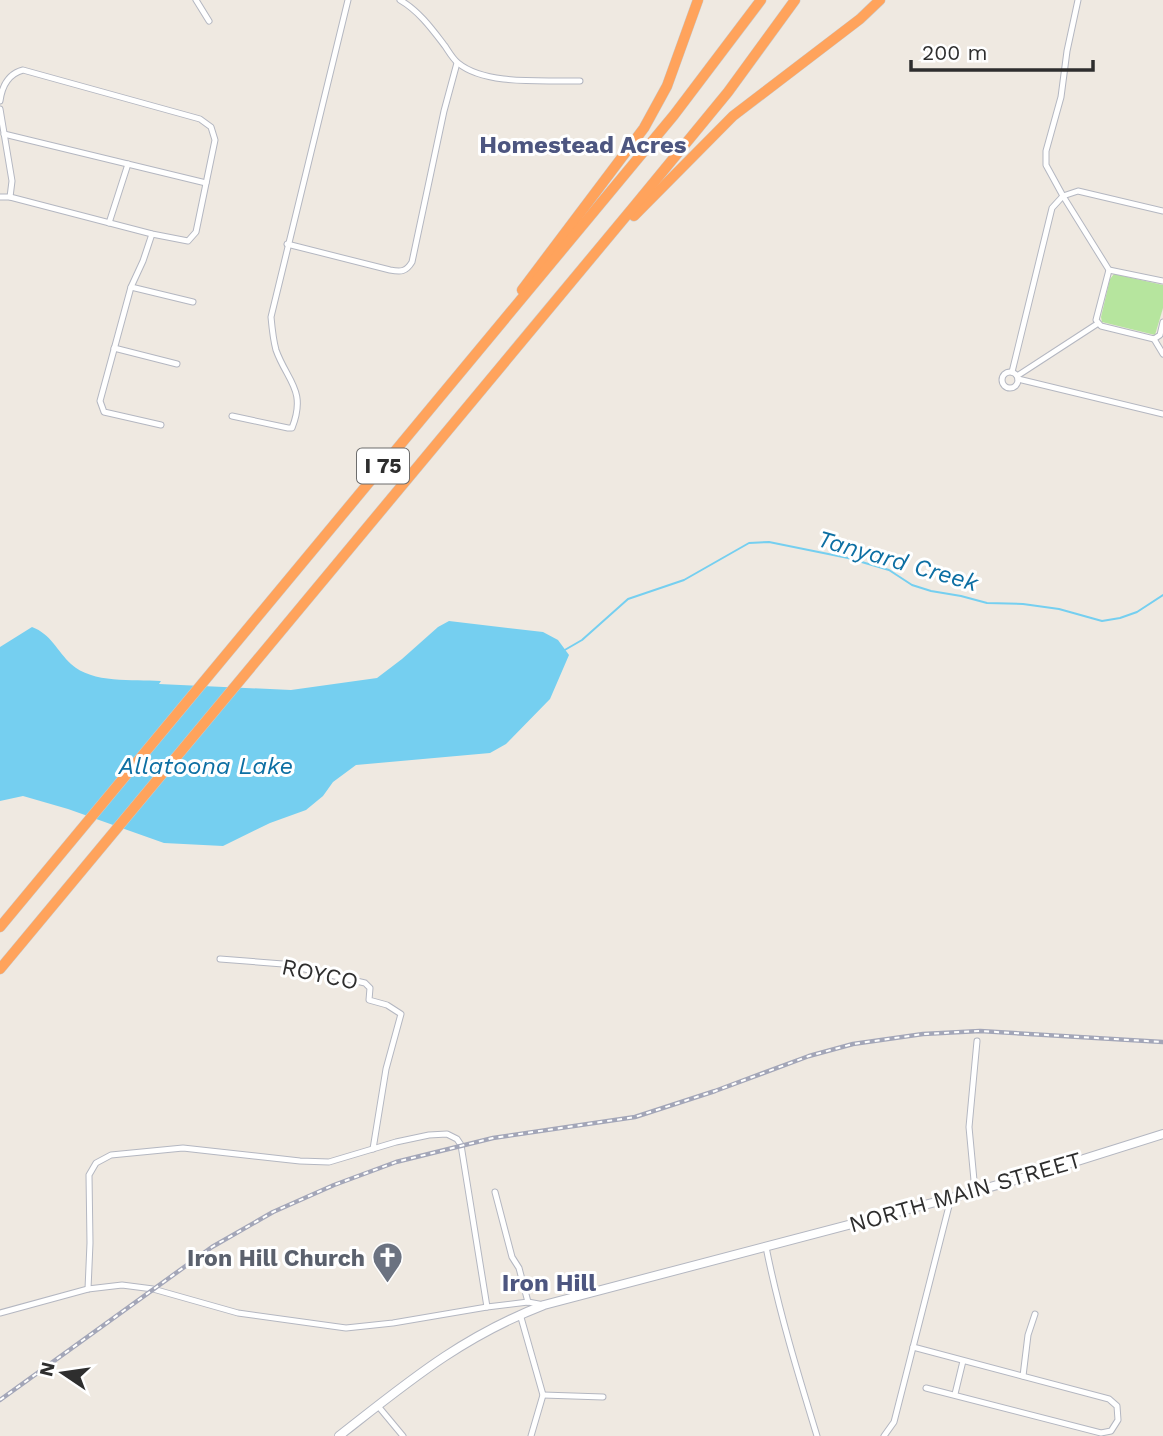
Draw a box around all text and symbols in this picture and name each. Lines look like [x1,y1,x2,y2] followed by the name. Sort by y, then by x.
[911,28,1093,72] scale bar
[922,40,988,65] text: 200 m
[479,131,687,159] district label: Homestead Acres
[357,448,409,484] road number: I 75
[815,525,982,598] water label: Tanyard Creek
[118,752,293,780] water label: Allatoona Lake
[279,953,361,996] street label: ROYCO
[846,1146,1084,1239] street label: NORTH MAIN STREET
[371,1241,405,1285] church icon: Iron Hill Church
[187,1245,365,1272] place label: Iron Hill Church
[502,1269,596,1297] district label: Iron Hill
[28,1338,98,1408] north arrow
[34,1360,60,1379] text: N

